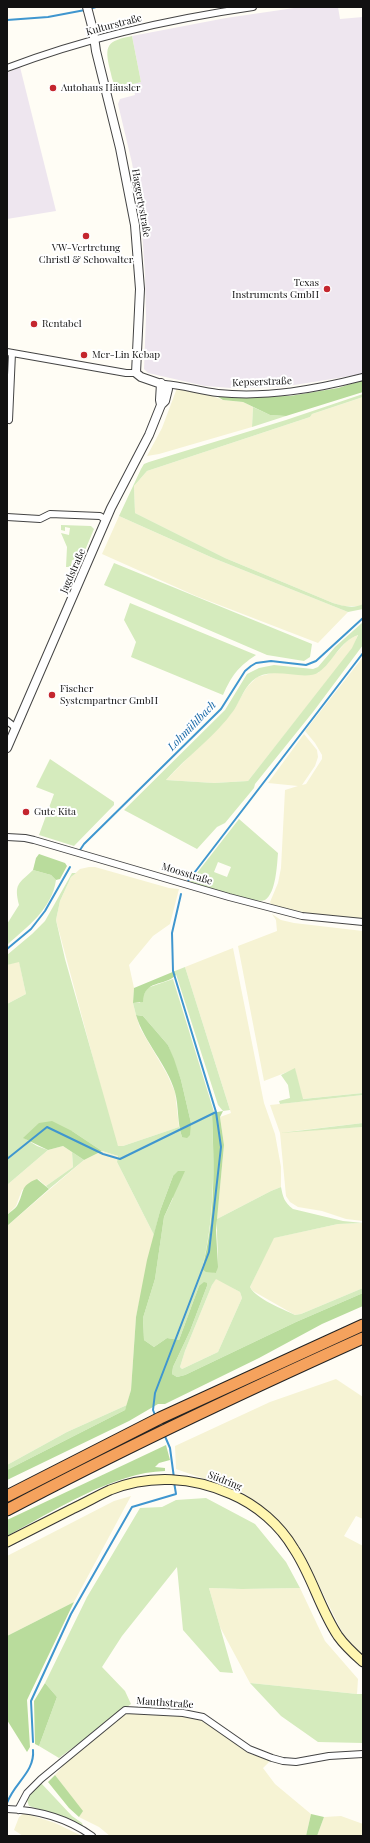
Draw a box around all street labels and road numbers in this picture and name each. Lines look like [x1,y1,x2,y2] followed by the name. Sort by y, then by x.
[85,12,143,38] street label: Kulturstraße
[129,168,153,238] street label: Haggertystraße
[232,375,292,389] street label: Kepserstraße
[58,547,88,595] street label: Jagdstraße
[160,861,214,887] street label: Moosstraße
[206,1469,244,1493] street label: Südring
[136,1695,194,1711] street label: Mauthstraße

